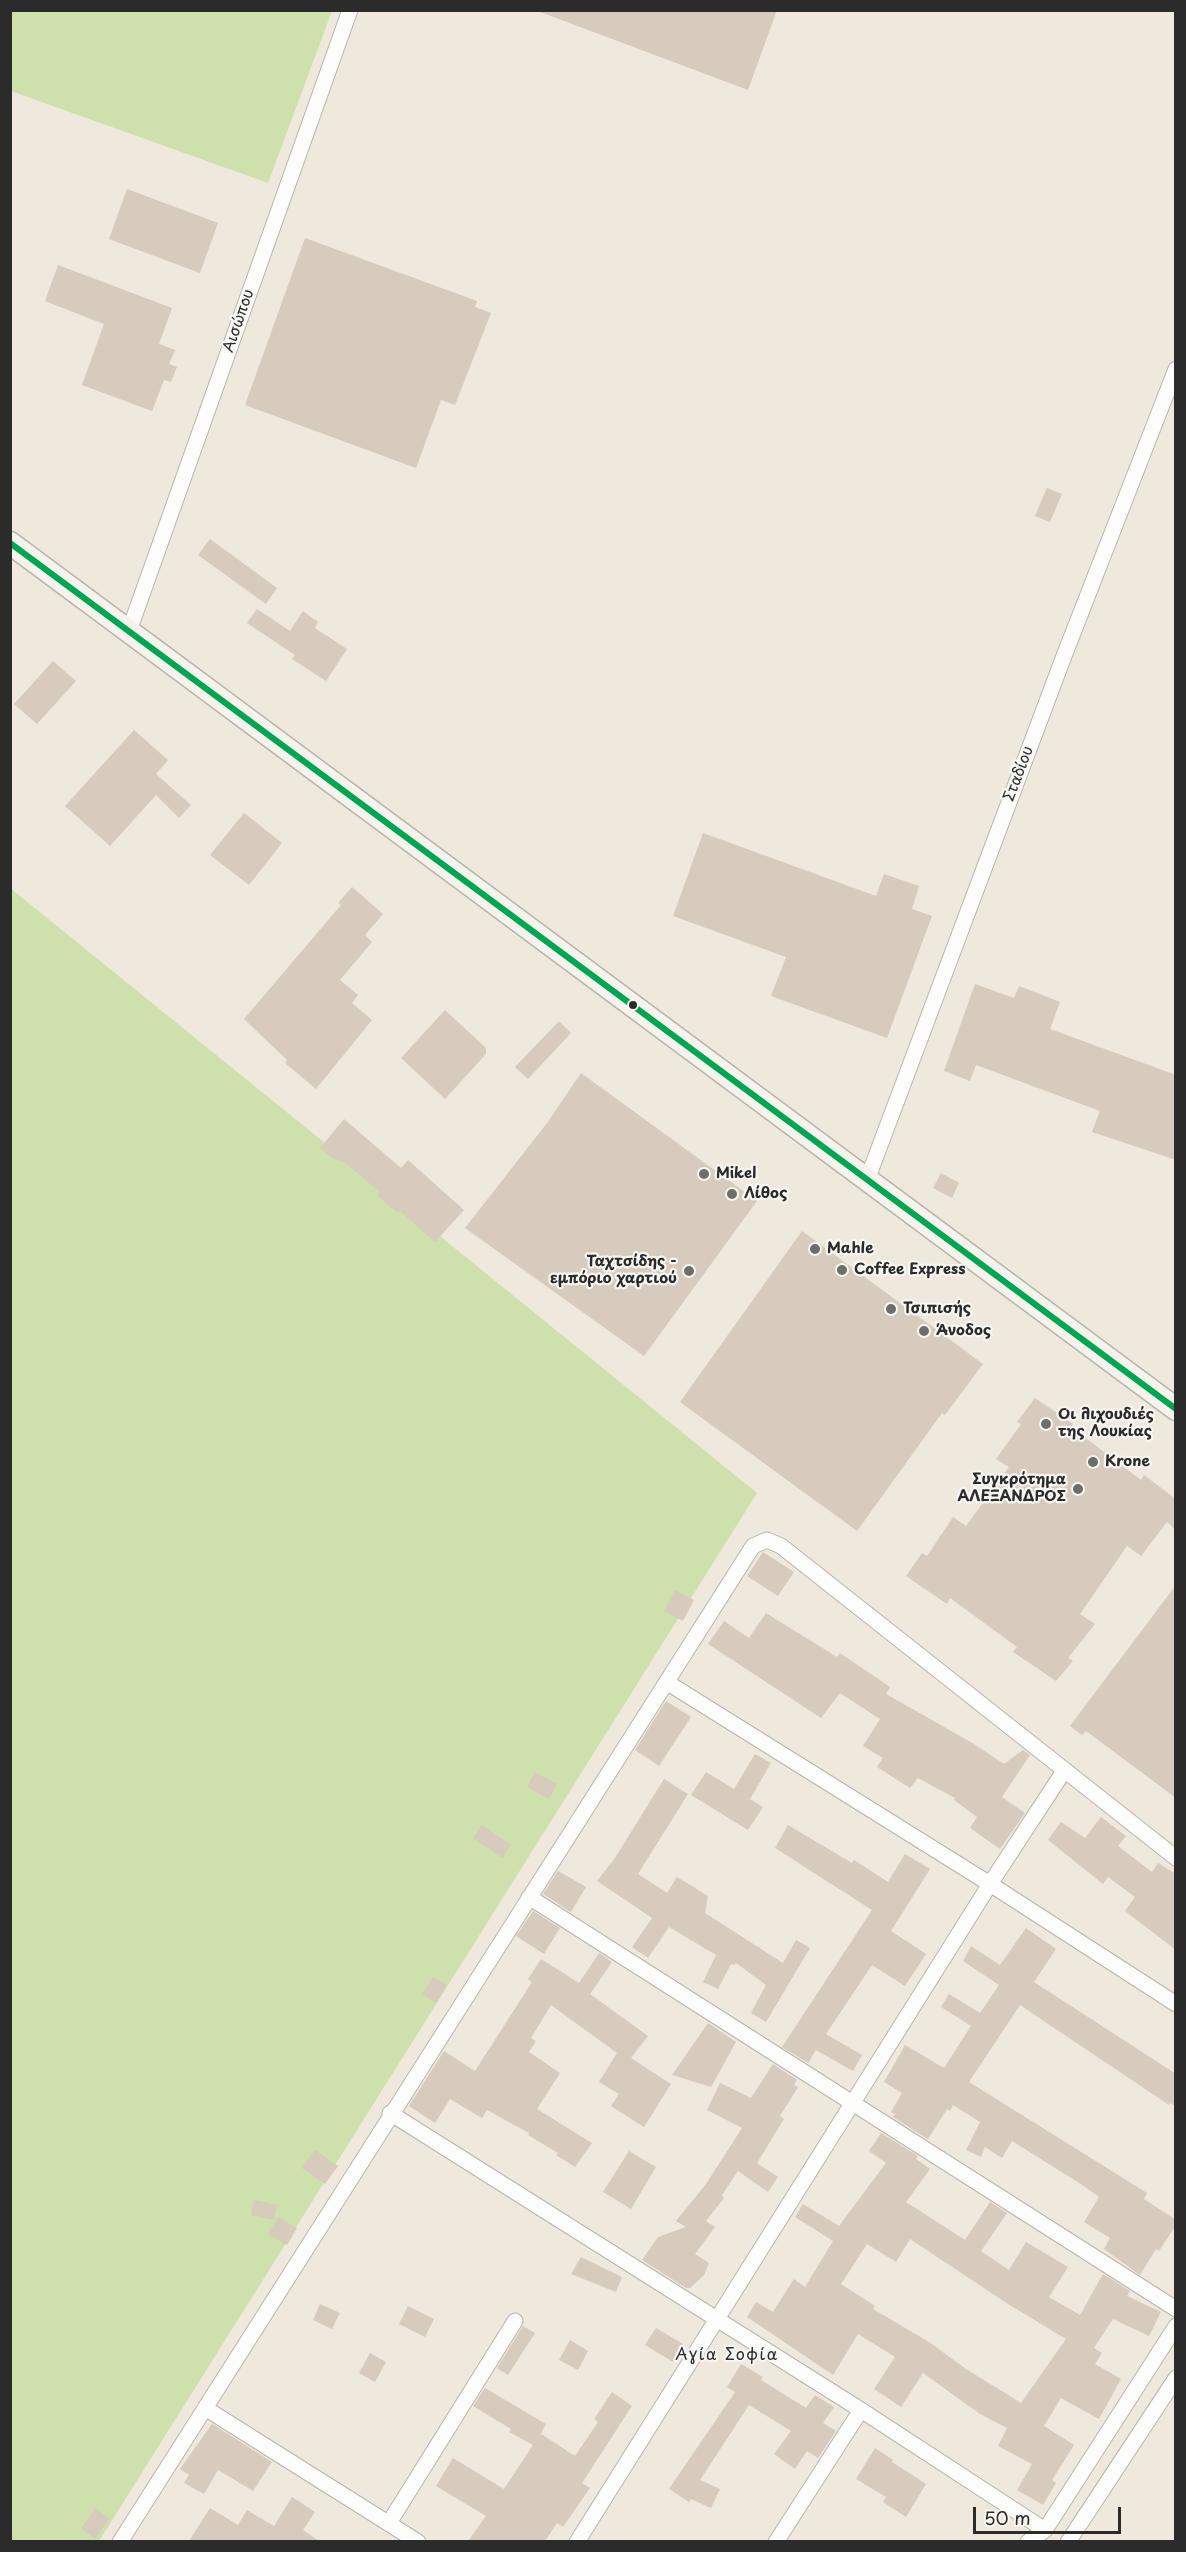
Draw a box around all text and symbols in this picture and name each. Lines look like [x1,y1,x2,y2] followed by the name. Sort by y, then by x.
[220,287,258,355] street label: Αισώπου
[1000,744,1038,804] street label: Σταδίου
[627,999,639,1011] unlabelled marker
[716,1165,756,1183] place label: Mikel
[697,1167,711,1181] marker: Mikel
[744,1185,787,1203] place label: Λίθος
[725,1187,739,1201] marker: Λίθος
[827,1240,874,1258] place label: Mahle
[808,1242,822,1256] marker: Mahle
[550,1253,677,1288] place label: Ταχτσίδης - εμπόριο χαρτιού
[854,1261,966,1279] place label: Coffee Express
[835,1263,849,1277] marker: Coffee Express
[682,1264,696,1278] marker: Ταχτσίδης - εμπόριο χαρτιού
[903,1300,971,1318] place label: Τσιπισής
[884,1302,898,1316] marker: Τσιπισής
[936,1322,991,1340] place label: Άνοδος
[917,1324,931,1338] marker: Άνοδος
[1058,1406,1154,1441] place label: Οι λιχουδιές της Λουκίας
[1039,1417,1053,1431] marker: Οι λιχουδιές της Λουκίας
[1105,1453,1150,1471] place label: Krone
[1086,1455,1100,1469] marker: Krone
[958,1471,1066,1506] place label: Συγκρότημα ΑΛΕΞΑΝΔΡΟΣ
[1071,1482,1085,1496] marker: Συγκρότημα ΑΛΕΞΑΝΔΡΟΣ
[676,2346,778,2366] district label: Αγία Σοφία
[976,2495,1124,2533] scale bar
[984,2504,1031,2531] text: 50 m

